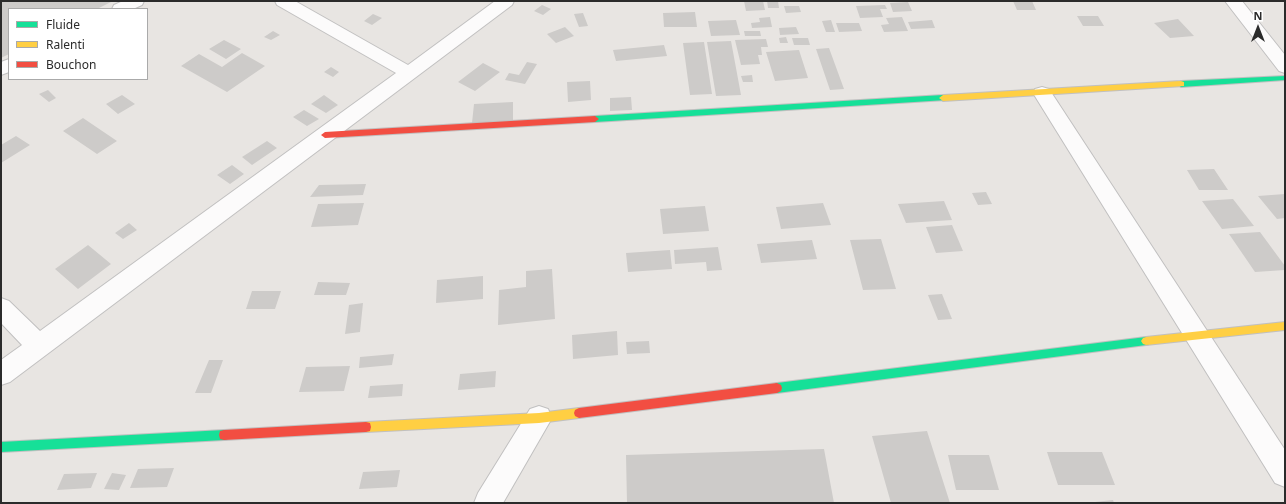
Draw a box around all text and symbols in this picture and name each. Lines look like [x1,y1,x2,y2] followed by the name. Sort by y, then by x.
[8,8,148,80] legend
[1238,8,1278,48] north arrow
[1254,8,1262,23] text: N
[46,16,80,33] text: Fluide
[46,36,85,53] text: Ralenti
[46,56,96,73] text: Bouchon

